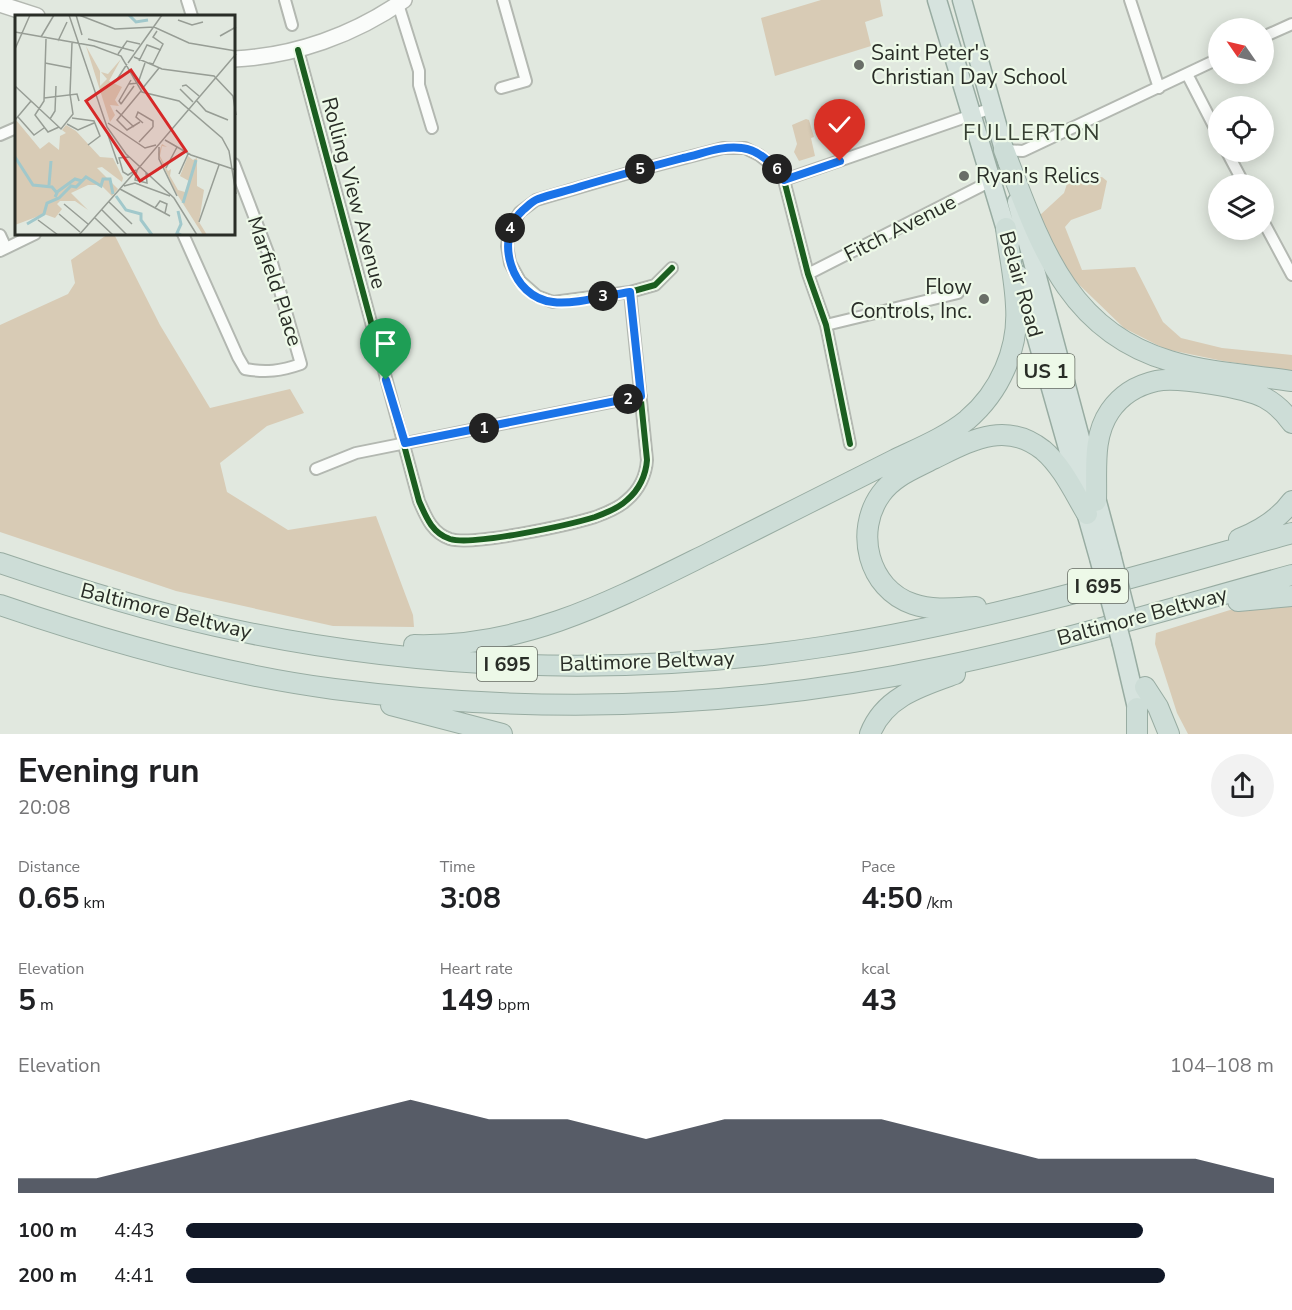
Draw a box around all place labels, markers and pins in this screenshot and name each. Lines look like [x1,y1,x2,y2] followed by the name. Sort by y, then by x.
[871,39,1068,91] place label: Saint Peter's Christian Day School
[852,58,866,72] marker: Saint Peter's Christian Day School
[814,99,865,161] pin
[625,154,655,184] pin: 5
[762,154,792,184] pin: 6
[976,162,1100,190] place label: Ryan's Relics
[957,169,971,183] marker: Ryan's Relics
[495,213,525,243] pin: 4
[850,273,972,325] place label: Flow Controls, Inc.
[588,281,618,311] pin: 3
[977,292,991,306] marker: Flow Controls, Inc.
[360,318,411,380] pin
[613,384,643,414] pin: 2
[469,413,499,443] pin: 1

